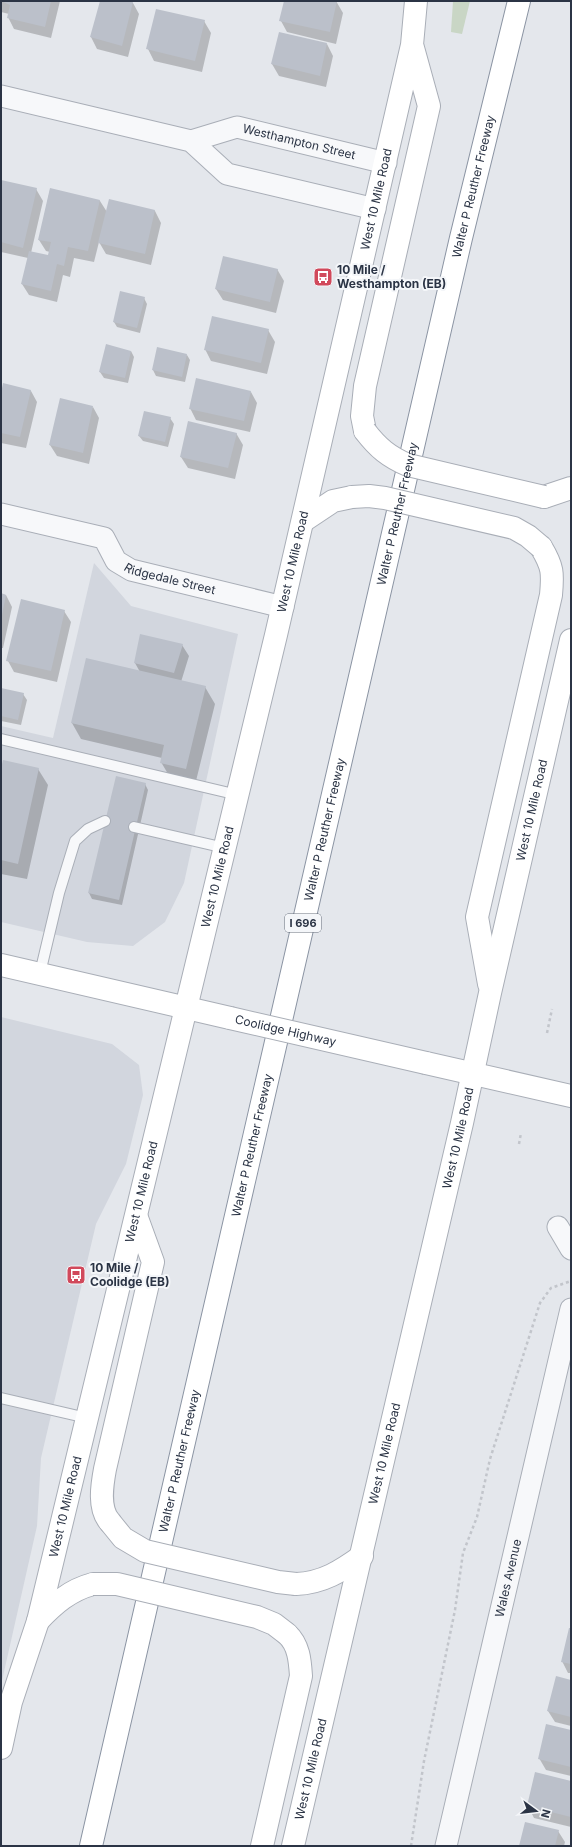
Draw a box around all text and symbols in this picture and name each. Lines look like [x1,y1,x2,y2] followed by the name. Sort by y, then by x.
[449,113,498,259] street label: Walter P Reuther Freeway
[241,121,357,162] street label: Westhampton Street
[357,147,395,251] street label: West 10 Mile Road
[337,262,446,291] place label: 10 Mile / Westhampton (EB)
[312,266,334,288] bus stop icon: 10 Mile / Westhampton (EB)
[373,440,421,587] street label: Walter P Reuther Freeway
[273,509,311,614] street label: West 10 Mile Road
[121,560,217,597] street label: Ridgedale Street
[301,756,348,902] street label: Walter P Reuther Freeway
[513,758,550,862] street label: West 10 Mile Road
[198,825,237,929] street label: West 10 Mile Road
[285,914,321,932] road number: I 696
[234,1011,338,1049] street label: Coolidge Highway
[228,1072,276,1218] street label: Walter P Reuther Freeway
[439,1086,477,1190] street label: West 10 Mile Road
[122,1139,161,1244] street label: West 10 Mile Road
[90,1260,170,1289] place label: 10 Mile / Coolidge (EB)
[65,1264,87,1286] bus stop icon: 10 Mile / Coolidge (EB)
[155,1388,203,1534] street label: Walter P Reuther Freeway
[365,1401,403,1506] street label: West 10 Mile Road
[46,1454,85,1559] street label: West 10 Mile Road
[492,1537,524,1619] street label: Wales Avenue
[291,1717,330,1821] street label: West 10 Mile Road
[516,1791,556,1831] north arrow
[538,1808,554,1819] text: N

